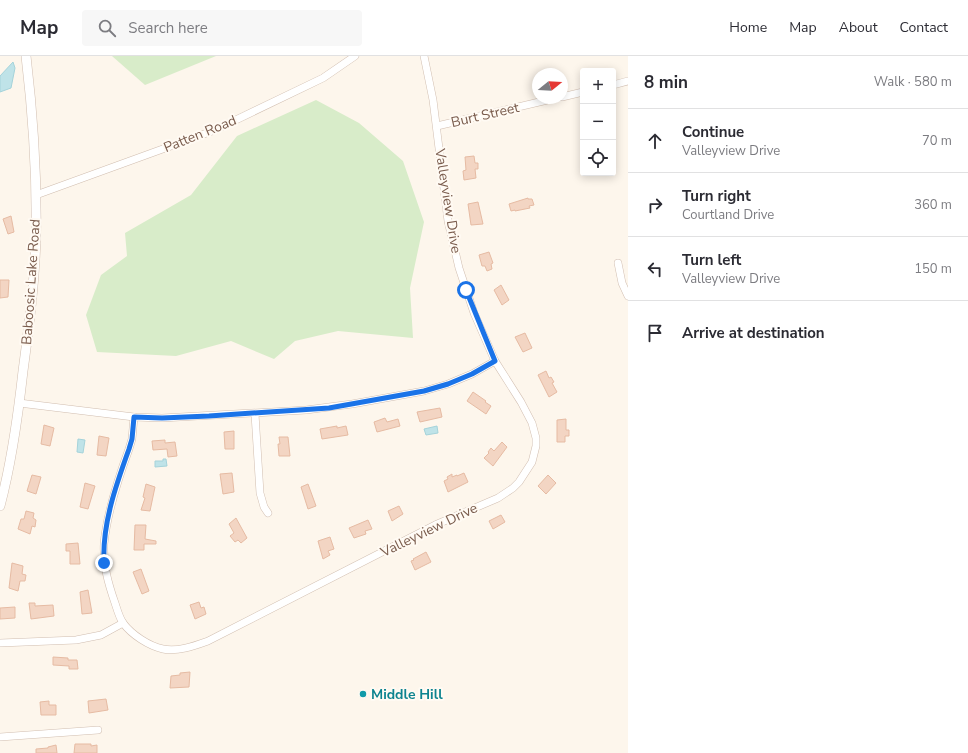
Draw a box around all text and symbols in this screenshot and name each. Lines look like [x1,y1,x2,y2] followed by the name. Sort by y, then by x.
[82,10,362,46] search box
[20,15,58,41] text: Map
[96,17,118,39] icon: search
[128,18,208,38] text: Search here
[729,18,767,37] text: Home
[789,18,817,37] text: Map
[839,18,878,37] text: About
[900,18,948,37] text: Contact
[532,68,568,104] north arrow
[580,68,616,176] map controls
[580,68,616,104] button: +
[644,71,688,94] text: 8 min
[874,73,952,91] text: Walk · 580 m
[449,98,521,132] street label: Burt Street
[580,104,616,140] button: −
[161,111,239,157] street label: Patten Road
[682,122,744,142] text: Continue
[644,130,666,152] icon: ahead
[922,132,952,150] text: 70 m
[580,140,616,176] button: locate
[682,142,780,160] text: Valleyview Drive
[430,146,466,255] street label: Valleyview Drive
[682,186,751,206] text: Turn right
[644,194,666,216] icon: right
[914,196,952,214] text: 360 m
[682,206,774,224] text: Courtland Drive
[17,218,45,346] street label: Baboosic Lake Road
[682,250,741,270] text: Turn left
[644,258,666,280] icon: left
[914,260,952,278] text: 150 m
[682,270,780,288] text: Valleyview Drive
[457,281,475,299] route start
[644,322,666,344] icon: arrive
[682,323,825,343] text: Arrive at destination
[376,498,481,562] street label: Valleyview Drive
[95,554,113,572] route end
[371,685,443,704] place label: Middle Hill
[358,689,368,699] marker: Middle Hill

